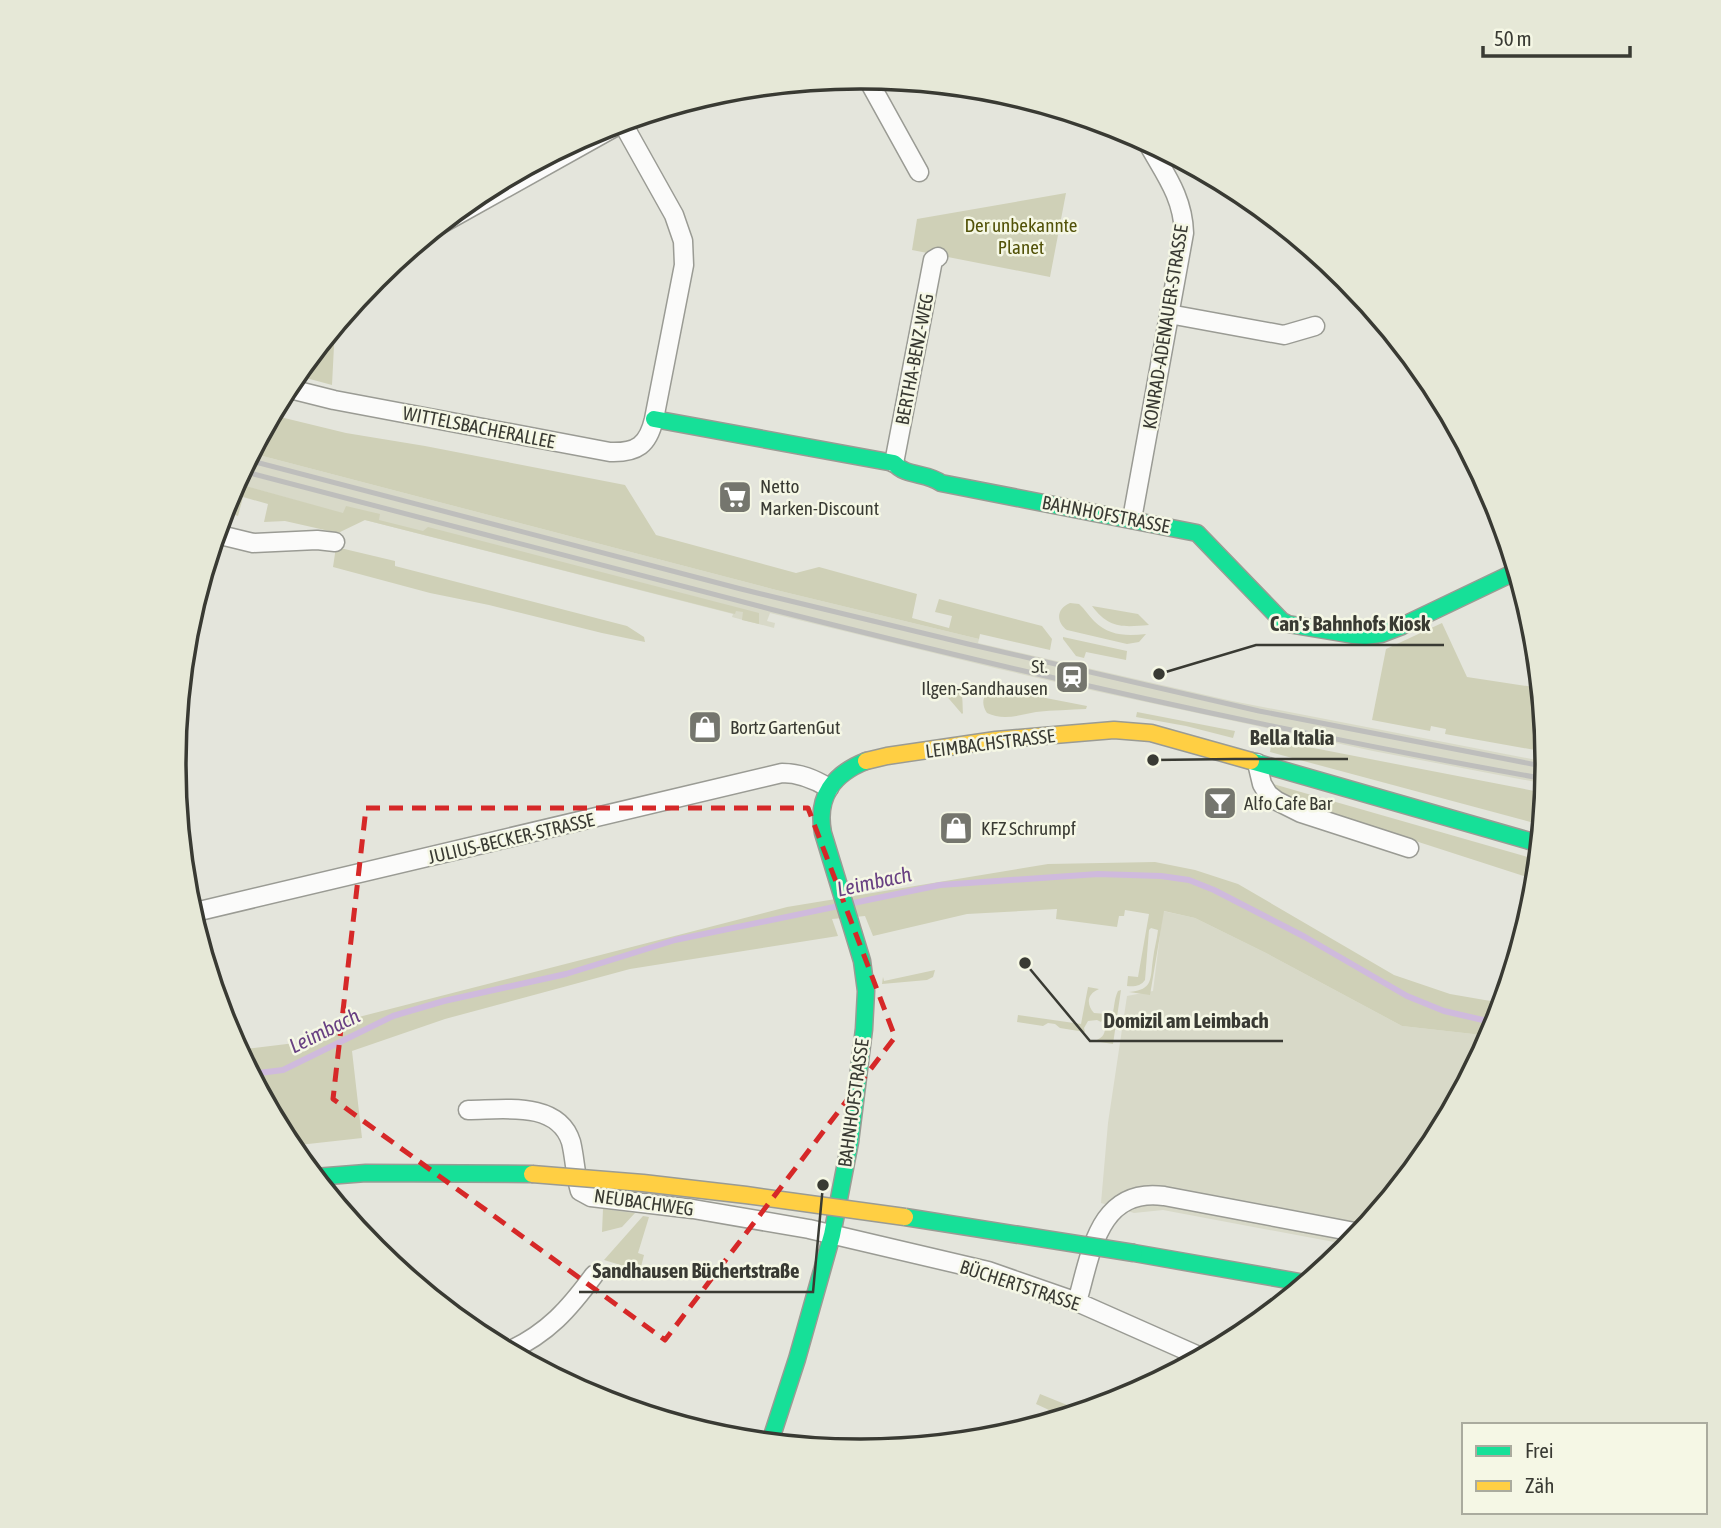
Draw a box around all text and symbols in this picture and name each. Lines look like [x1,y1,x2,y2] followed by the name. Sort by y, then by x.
[1483,14,1630,58] scale bar
[1494,26,1532,50] text: 50 m
[964,214,1078,258] park label: Der unbekannte Planet
[1138,223,1192,431] street label: KONRAD-ADENAUER-STRASSE
[890,291,938,427] street label: BERTHA-BENZ-WEG
[401,401,557,453] street label: WITTELSBACHERALLEE
[760,475,879,519] place label: Netto Marken-Discount
[716,478,754,516] supermarket icon: Netto Marken-Discount
[1040,491,1172,537] street label: BAHNHOFSTRASSE
[1256,603,1444,645] callout: Can's Bahnhofs Kiosk
[1270,611,1431,635] text: Can's Bahnhofs Kiosk
[921,655,1048,699] place label: St. Ilgen-Sandhausen
[1053,658,1091,696] station icon: St. Ilgen-Sandhausen
[686,708,724,746] shop icon: Bortz GartenGut
[730,716,840,738] place label: Bortz GartenGut
[1235,717,1348,759] callout: Bella Italia
[924,724,1056,762] street label: LEIMBACHSTRASSE
[1250,725,1335,749] text: Bella Italia
[1201,784,1239,822] bar icon: Alfo Cafe Bar
[1244,792,1333,814] place label: Alfo Cafe Bar
[426,808,596,868] street label: JULIUS-BECKER-STRASSE
[937,809,975,847] shop icon: KFZ Schrumpf
[981,817,1076,839] place label: KFZ Schrumpf
[835,861,913,901] water label: Leimbach
[1090,999,1283,1041] callout: Domizil am Leimbach
[285,1003,363,1057] water label: Leimbach
[1103,1008,1269,1032] text: Domizil am Leimbach
[833,1037,873,1169] street label: BAHNHOFSTRASSE
[593,1184,695,1220] street label: NEUBACHWEG
[579,1250,813,1292] callout: Sandhausen Büchertstraße
[957,1255,1083,1315] street label: BÜCHERTSTRASSE
[593,1258,799,1282] text: Sandhausen Büchertstraße
[1462,1423,1707,1514] legend
[1525,1438,1554,1462] text: Frei
[1525,1473,1554,1497] text: Zäh

